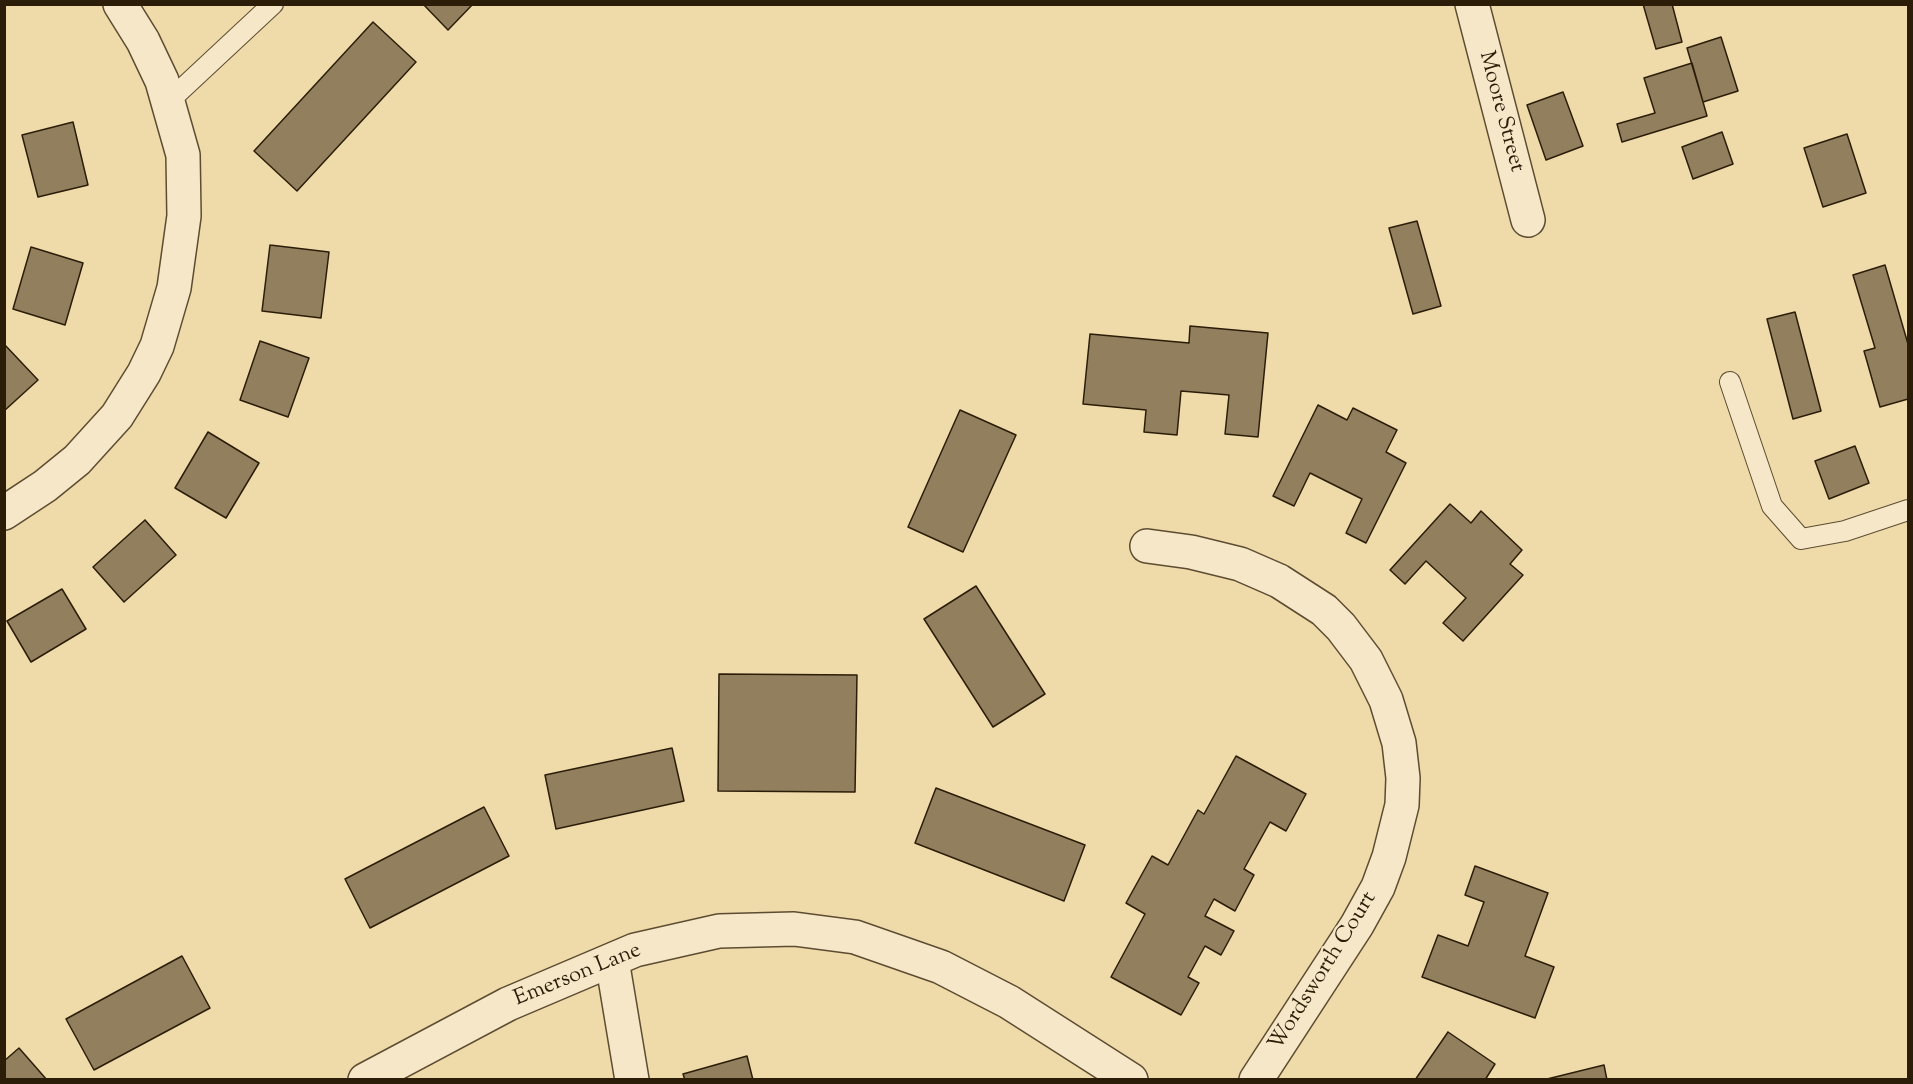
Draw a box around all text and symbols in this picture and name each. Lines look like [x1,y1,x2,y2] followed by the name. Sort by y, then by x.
[1471,49,1529,175] street label: Moore Street
[1264,888,1384,1056] street label: Wordsworth Court
[511,939,645,1013] street label: Emerson Lane

